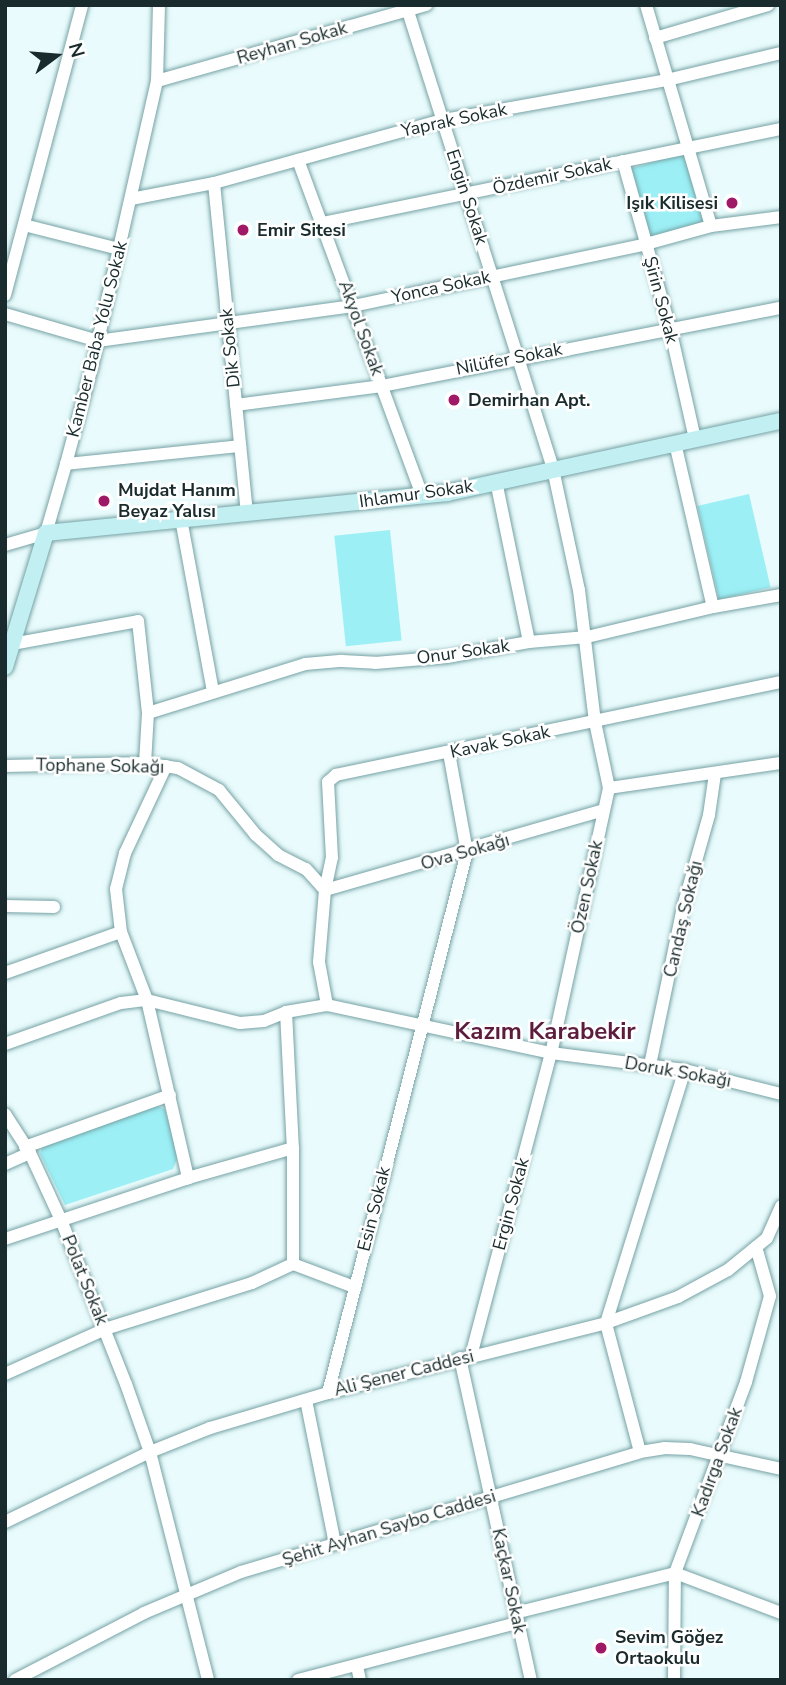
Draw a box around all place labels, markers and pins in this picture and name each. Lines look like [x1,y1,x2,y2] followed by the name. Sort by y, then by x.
[626,192,718,214] place label: Işık Kilisesi
[724,195,740,211] marker: Işık Kilisesi
[257,219,346,241] place label: Emir Sitesi
[235,222,251,238] marker: Emir Sitesi
[468,389,590,411] place label: Demirhan Apt.
[446,392,462,408] marker: Demirhan Apt.
[118,480,236,522] place label: Mujdat Hanım Beyaz Yalısı
[96,493,112,509] marker: Mujdat Hanım Beyaz Yalısı
[615,1627,723,1670] place label: Sevim Göğez Ortaokulu
[593,1640,609,1656] marker: Sevim Göğez Ortaokulu

